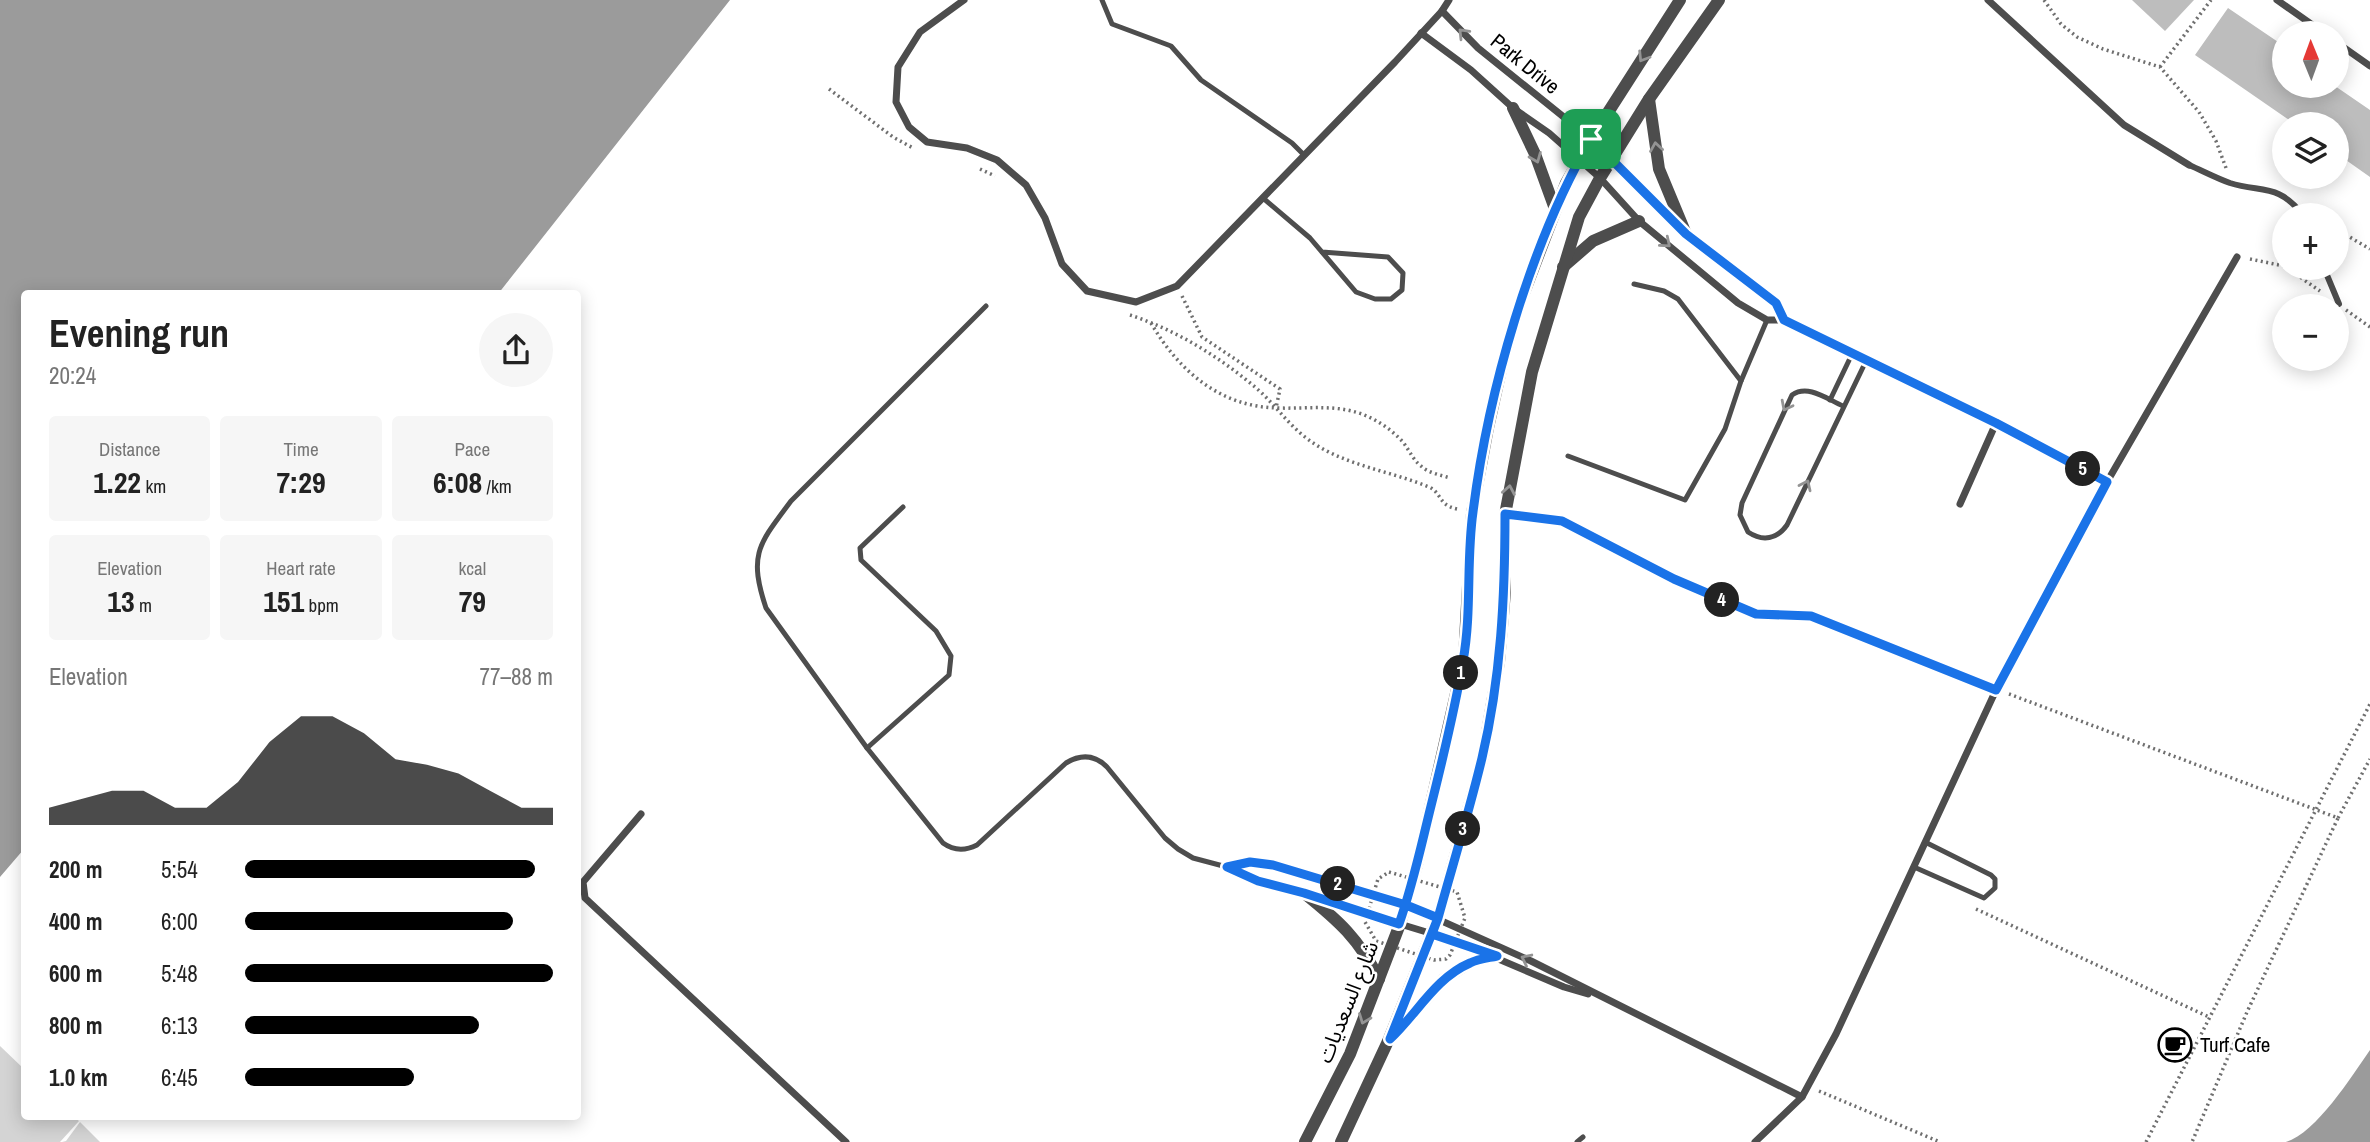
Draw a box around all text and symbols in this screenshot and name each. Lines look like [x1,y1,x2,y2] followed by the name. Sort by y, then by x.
[2272,21,2348,98] north arrow
[2272,21,2349,371] map controls
[1485,27,1566,100] street label: Park Drive
[1459,29,1471,41] one-way arrow
[1638,50,1651,63] one-way arrow
[1561,109,1621,169] pin
[2272,112,2349,189] button: layers
[1572,120,1610,158] icon: arrive
[1649,141,1664,153] one-way arrow
[1528,151,1542,163] one-way arrow
[2272,203,2349,280] button: +
[1657,235,1670,247] one-way arrow
[2272,294,2349,371] button: −
[49,308,229,359] text: Evening run
[479,313,553,387] button: share
[49,360,96,391] text: 20:24
[1780,399,1794,411] one-way arrow
[99,436,160,462] text: Distance
[283,436,319,462] text: Time
[455,436,490,462] text: Pace
[2066,452,2100,486] pin: 5
[2078,455,2087,481] text: 5
[93,462,141,502] text: 1.22
[276,462,326,502] text: 7:29
[433,462,482,502] text: 6:08
[141,473,166,499] text: km
[482,473,512,499] text: /km
[1797,480,1811,492] one-way arrow
[1501,484,1516,496] one-way arrow
[97,555,162,581] text: Elevation
[266,555,336,581] text: Heart rate
[458,555,486,581] text: kcal
[107,581,135,621] text: 13
[263,581,304,621] text: 151
[459,581,486,621] text: 79
[1704,582,1740,618] pin: 4
[1717,586,1726,612] text: 4
[135,592,152,618] text: m
[304,592,339,618] text: bpm
[1444,656,1478,690] pin: 1
[1456,659,1465,685] text: 1
[49,661,128,692] text: Elevation
[480,661,553,692] text: 77–88 m
[1446,812,1480,846] pin: 3
[1458,815,1467,841] text: 3
[49,854,102,885] text: 200 m
[161,854,198,885] text: 5:54
[1320,866,1356,902] pin: 2
[1333,870,1342,896] text: 2
[49,906,102,937] text: 400 m
[161,906,198,937] text: 6:00
[1310,936,1386,1068] street label: شارع السعديات
[1521,953,1533,967] one-way arrow
[49,958,102,989] text: 600 m
[161,958,198,989] text: 5:48
[49,1010,102,1041] text: 800 m
[161,1010,198,1041] text: 6:13
[1358,1012,1372,1024] one-way arrow
[2156,1026,2194,1064] cafe icon: Turf Cafe
[2200,1030,2270,1059] place label: Turf Cafe
[49,1062,108,1093] text: 1.0 km
[161,1062,198,1093] text: 6:45

